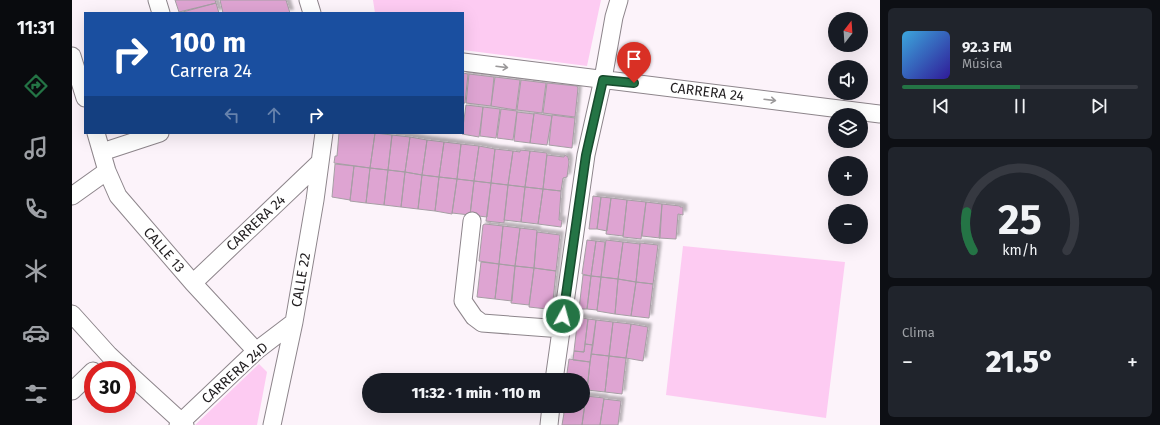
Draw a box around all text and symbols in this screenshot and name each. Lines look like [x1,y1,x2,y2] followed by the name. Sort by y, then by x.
[828,12,868,52] north arrow
[828,12,868,244] map controls
[17,17,55,39] text: 11:31
[170,26,246,59] text: 100 m
[104,28,156,80] icon: right
[962,38,1012,56] text: 92.3 FM
[617,42,651,83] pin
[623,48,645,70] icon: arrive
[962,56,1003,71] text: Música
[170,60,252,82] text: Carrera 24
[828,60,868,100] button: sound
[495,63,508,71] one-way arrow
[22,72,50,100] icon: directions
[669,79,746,105] street label: CARRERA 24
[930,95,952,117] icon: previous
[1009,95,1031,117] icon: pause
[1088,95,1110,117] icon: next
[763,96,776,104] one-way arrow
[221,104,243,126] icon: left
[263,104,285,126] icon: ahead
[305,104,327,126] icon: right
[828,108,868,148] button: layers
[22,134,50,162] icon: music
[828,156,868,196] button: +
[223,191,289,255] street label: CARRERA 24
[998,194,1042,244] text: 25
[22,195,50,223] icon: phone
[828,204,868,244] button: −
[140,224,188,276] street label: CALLE 13
[1002,241,1038,258] text: km/h
[288,251,314,308] street label: CALLE 22
[22,257,50,285] icon: climate
[542,295,584,337] position arrow
[22,319,50,347] icon: car
[902,325,935,340] text: Clima
[198,339,272,407] street label: CARRERA 24D
[986,344,1054,380] text: 21.5°
[902,349,913,376] text: −
[1127,349,1138,376] text: +
[84,361,136,413] speed limit sign: 30
[22,380,50,408] icon: filters
[411,384,541,402] text: 11:32 · 1 min · 110 m

